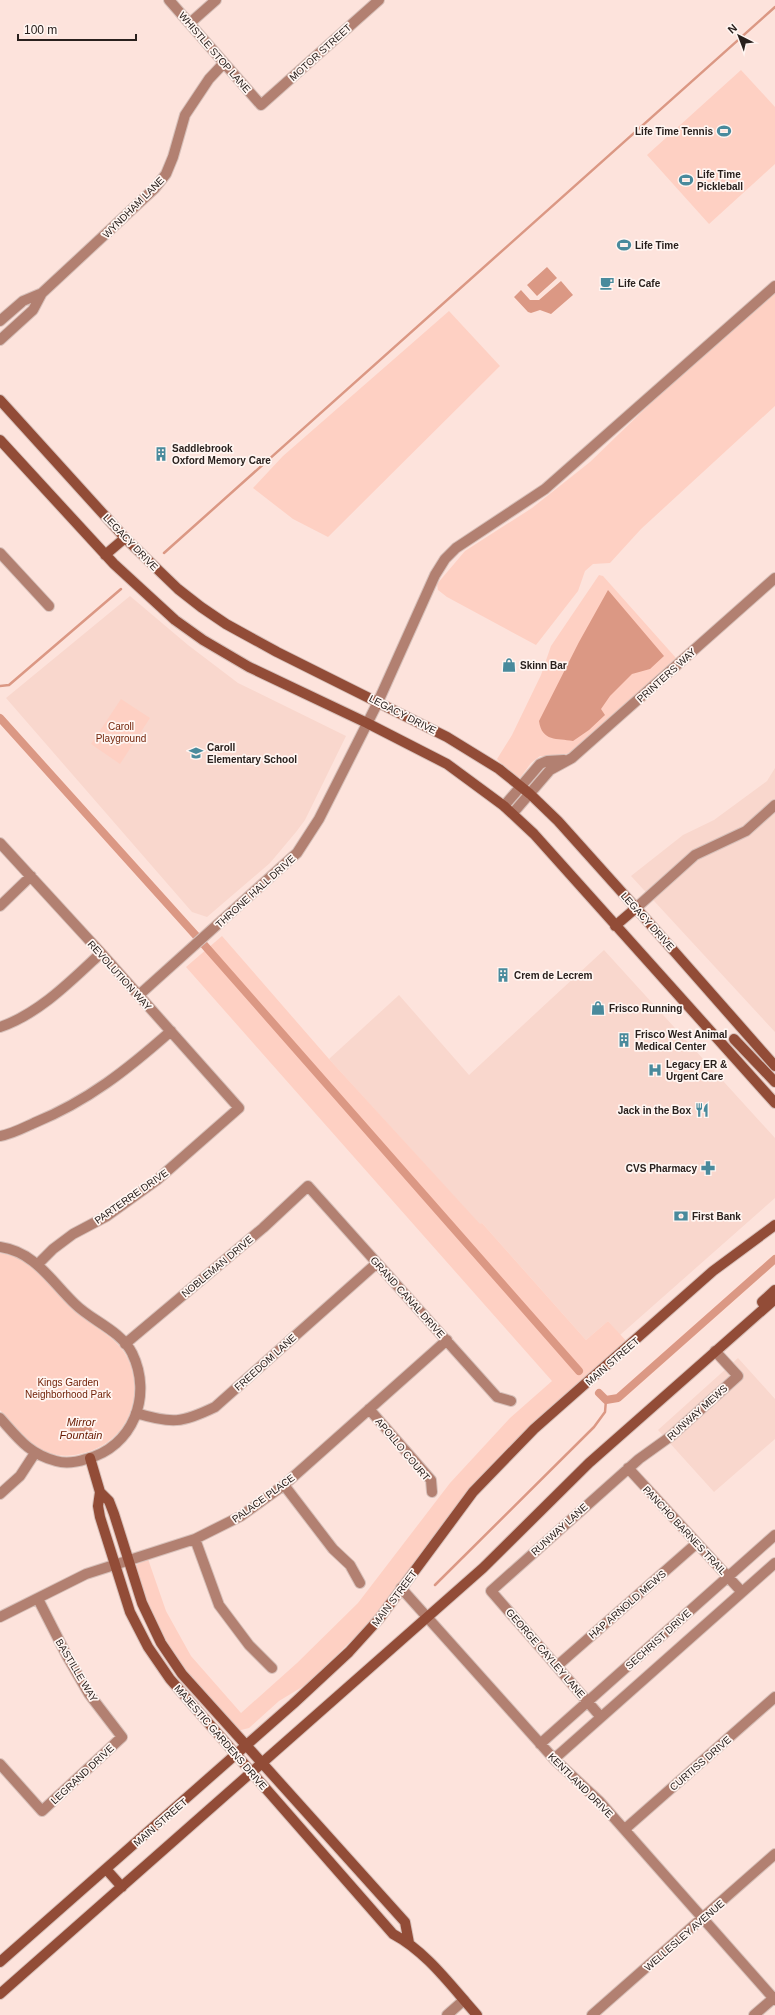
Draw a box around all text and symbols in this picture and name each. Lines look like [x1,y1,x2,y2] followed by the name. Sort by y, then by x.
[177,10,253,95] street label: WHISTLE STOP LANE
[18,16,136,42] scale bar
[719,16,759,56] north arrow
[725,21,739,36] text: N
[287,22,353,83] street label: MOTOR STREET
[24,23,57,37] text: 100 m
[716,123,732,139] sports icon: Life Time Tennis
[635,126,713,137] place label: Life Time Tennis
[697,169,743,192] place label: Life Time Pickleball
[678,172,694,188] sports icon: Life Time Pickleball
[101,174,166,240] street label: WYNDHAM LANE
[616,237,632,253] sports icon: Life Time
[635,240,679,251] place label: Life Time
[599,275,615,291] cafe icon: Life Cafe
[618,278,661,289] place label: Life Cafe
[172,443,271,466] place label: Saddlebrook Oxford Memory Care
[153,446,169,462] building icon: Saddlebrook Oxford Memory Care
[101,512,160,573] street label: LEGACY DRIVE
[635,646,698,705] street label: PRINTERS WAY
[501,657,517,673] shop icon: Skinn Bar
[520,660,567,671] place label: Skinn Bar
[367,693,438,736] street label: LEGACY DRIVE
[96,721,146,744] park label: Caroll Playground
[207,742,297,765] place label: Caroll Elementary School
[188,745,204,761] school or university icon: Caroll Elementary School
[213,853,298,930] street label: THRONE HALL DRIVE
[619,890,677,953] street label: LEGACY DRIVE
[86,938,154,1012] street label: REVOLUTION WAY
[495,967,511,983] building icon: Crem de Lecrem
[514,970,592,981] place label: Crem de Lecrem
[590,1000,606,1016] shop icon: Frisco Running
[609,1003,682,1014] place label: Frisco Running
[635,1029,727,1052] place label: Frisco West Animal Medical Center
[616,1032,632,1048] building icon: Frisco West Animal Medical Center
[666,1059,727,1082] place label: Legacy ER & Urgent Care
[647,1062,663,1078] hospital icon: Legacy ER & Urgent Care
[694,1102,710,1118] restaurant icon: Jack in the Box
[618,1105,691,1116] place label: Jack in the Box
[700,1160,716,1176] pharmacy icon: CVS Pharmacy
[626,1163,697,1174] place label: CVS Pharmacy
[93,1167,170,1226] street label: PARTERRE DRIVE
[673,1208,689,1224] bank icon: First Bank
[692,1211,741,1222] place label: First Bank
[180,1233,255,1299] street label: NOBLEMAN DRIVE
[368,1255,447,1340] street label: GRAND CANAL DRIVE
[232,1332,299,1393] street label: FREEDOM LANE
[583,1335,641,1388] street label: MAIN STREET
[25,1377,112,1400] park label: Kings Garden Neighborhood Park
[665,1382,730,1442] street label: RUNWAY MEWS
[60,1416,102,1441] water label: Mirror Fountain
[373,1416,432,1483] street label: APOLLO COURT
[230,1472,297,1525] street label: PALACE PLACE
[641,1484,729,1577] street label: PANCHO BARNES TRAIL
[529,1501,590,1558] street label: RUNWAY LANE
[370,1568,419,1628] street label: MAIN STREET
[587,1568,668,1641] street label: HAP ARNOLD MEWS
[504,1607,587,1700] street label: GEORGE CAYLEY LANE
[624,1607,693,1671] street label: SECHRIST DRIVE
[54,1637,100,1704] street label: BASTILLE WAY
[172,1683,269,1792] street label: MAJESTIC GARDENS DRIVE
[668,1734,733,1793] street label: CURTISS DRIVE
[49,1742,116,1806] street label: LEGRAND DRIVE
[546,1751,615,1820] street label: KENTLAND DRIVE
[131,1796,189,1849] street label: MAIN STREET
[642,1898,727,1973] street label: WELLESLEY AVENUE

